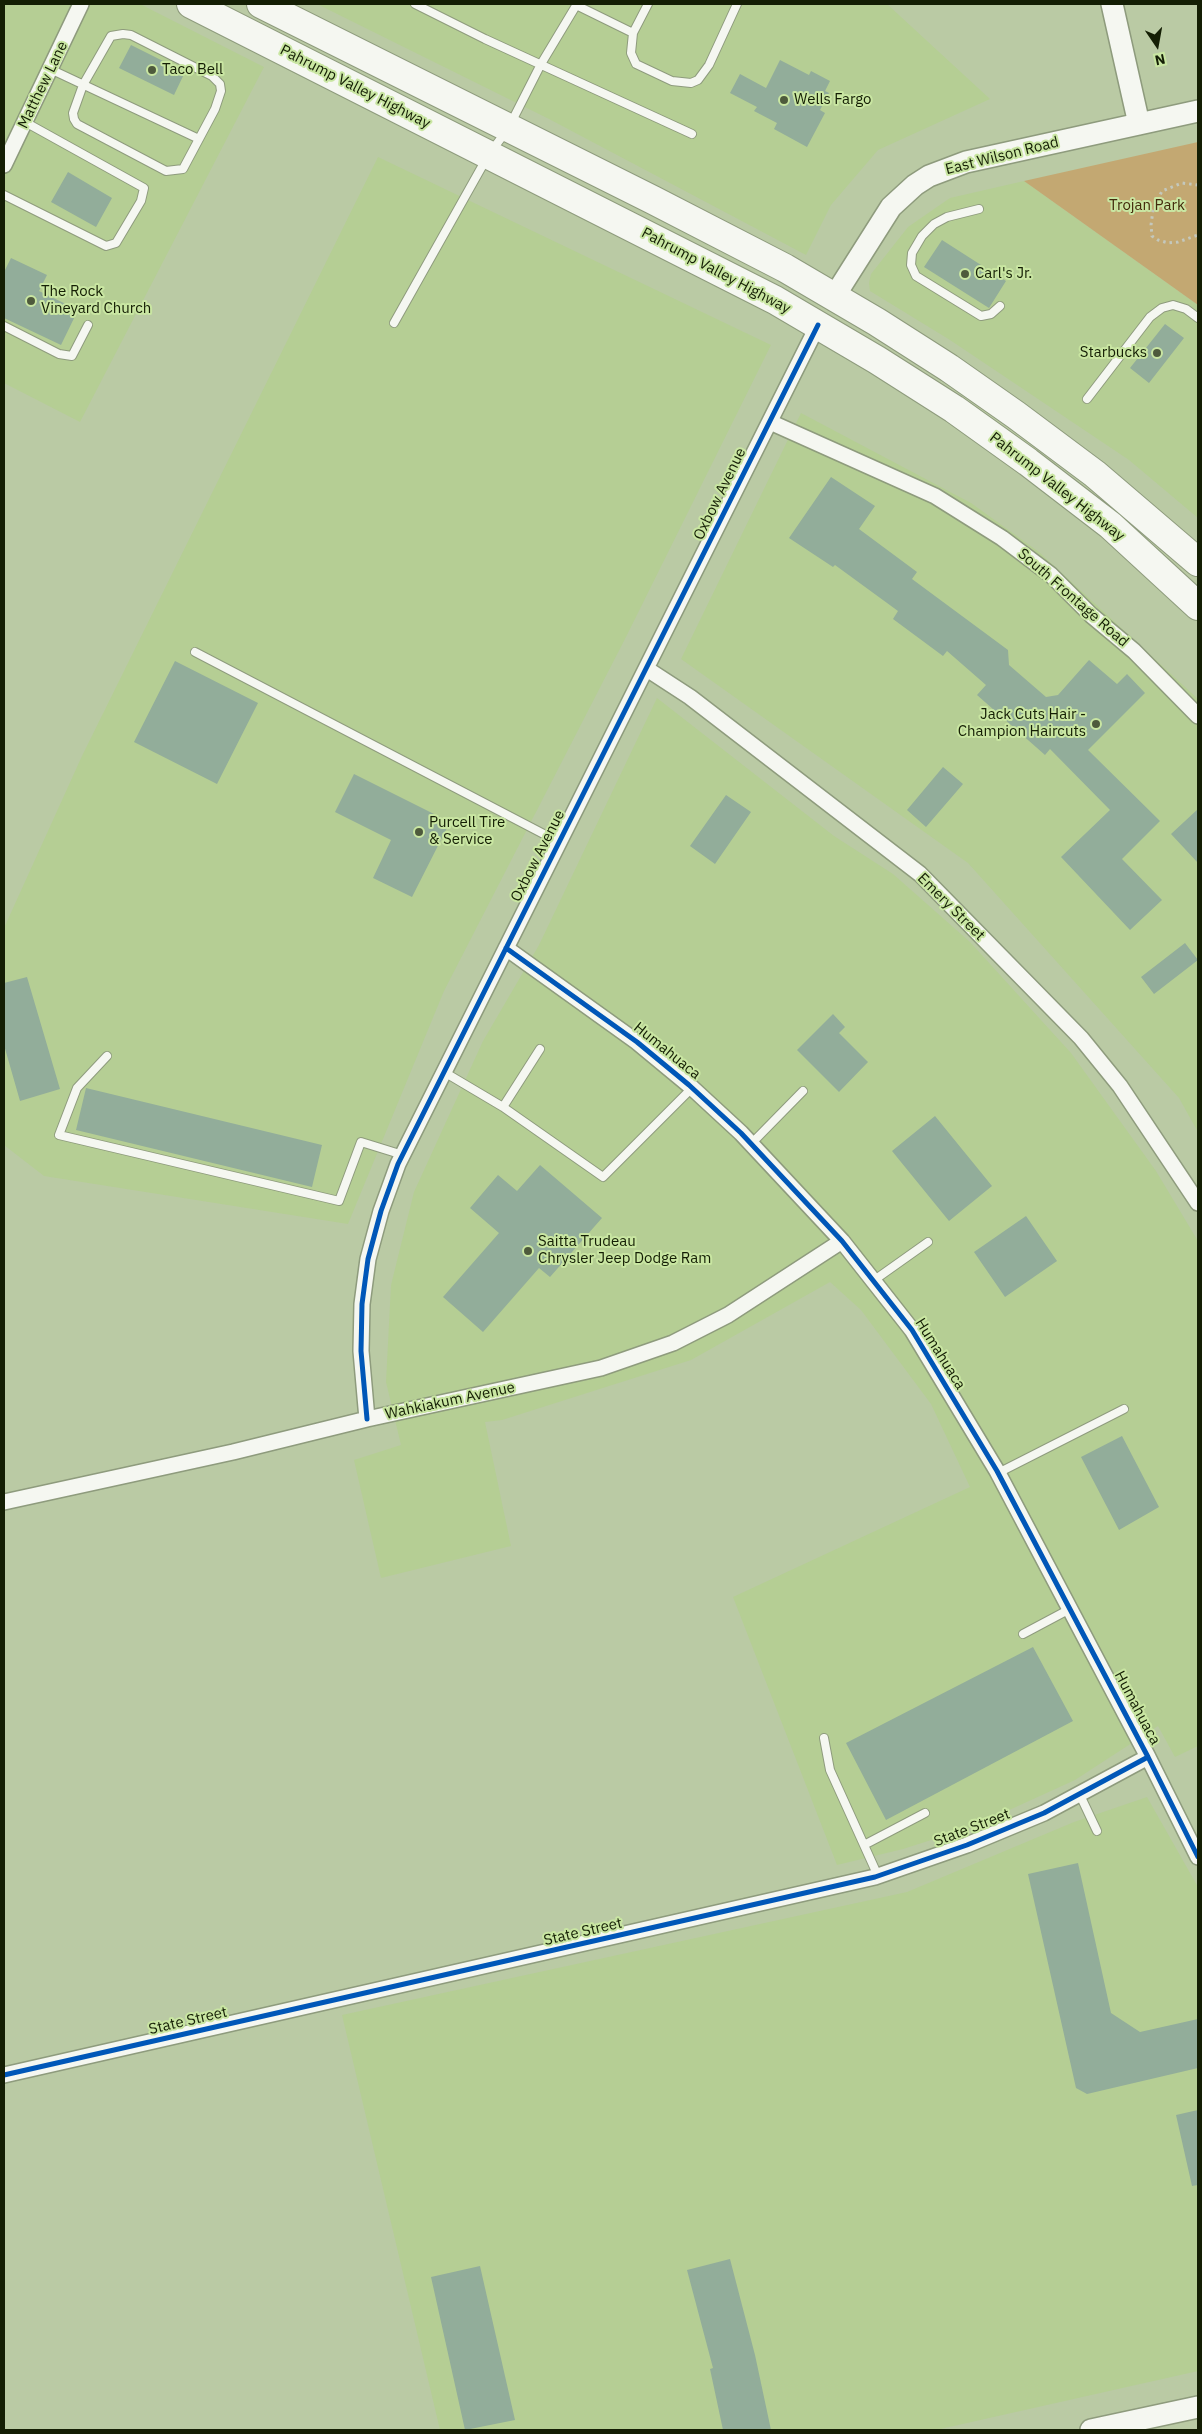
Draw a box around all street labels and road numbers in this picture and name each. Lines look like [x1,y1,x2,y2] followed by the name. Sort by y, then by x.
[14,39,72,131] street label: Matthew Lane
[277,41,433,133] street label: Pahrump Valley Highway
[943,133,1061,179] street label: East Wilson Road
[638,224,794,318] street label: Pahrump Valley Highway
[986,429,1128,545] street label: Pahrump Valley Highway
[690,445,750,543] street label: Oxbow Avenue
[1014,545,1132,651] street label: South Frontage Road
[507,807,569,905] street label: Oxbow Avenue
[914,870,988,944] street label: Emery Street
[630,1019,704,1083] street label: Humahuaca
[911,1315,969,1393] street label: Humahuaca
[383,1378,517,1424] street label: Wahkiakum Avenue
[1110,1668,1164,1748] street label: Humahuaca
[931,1805,1013,1851] street label: State Street
[542,1914,624,1950] street label: State Street
[147,2003,229,2039] street label: State Street

